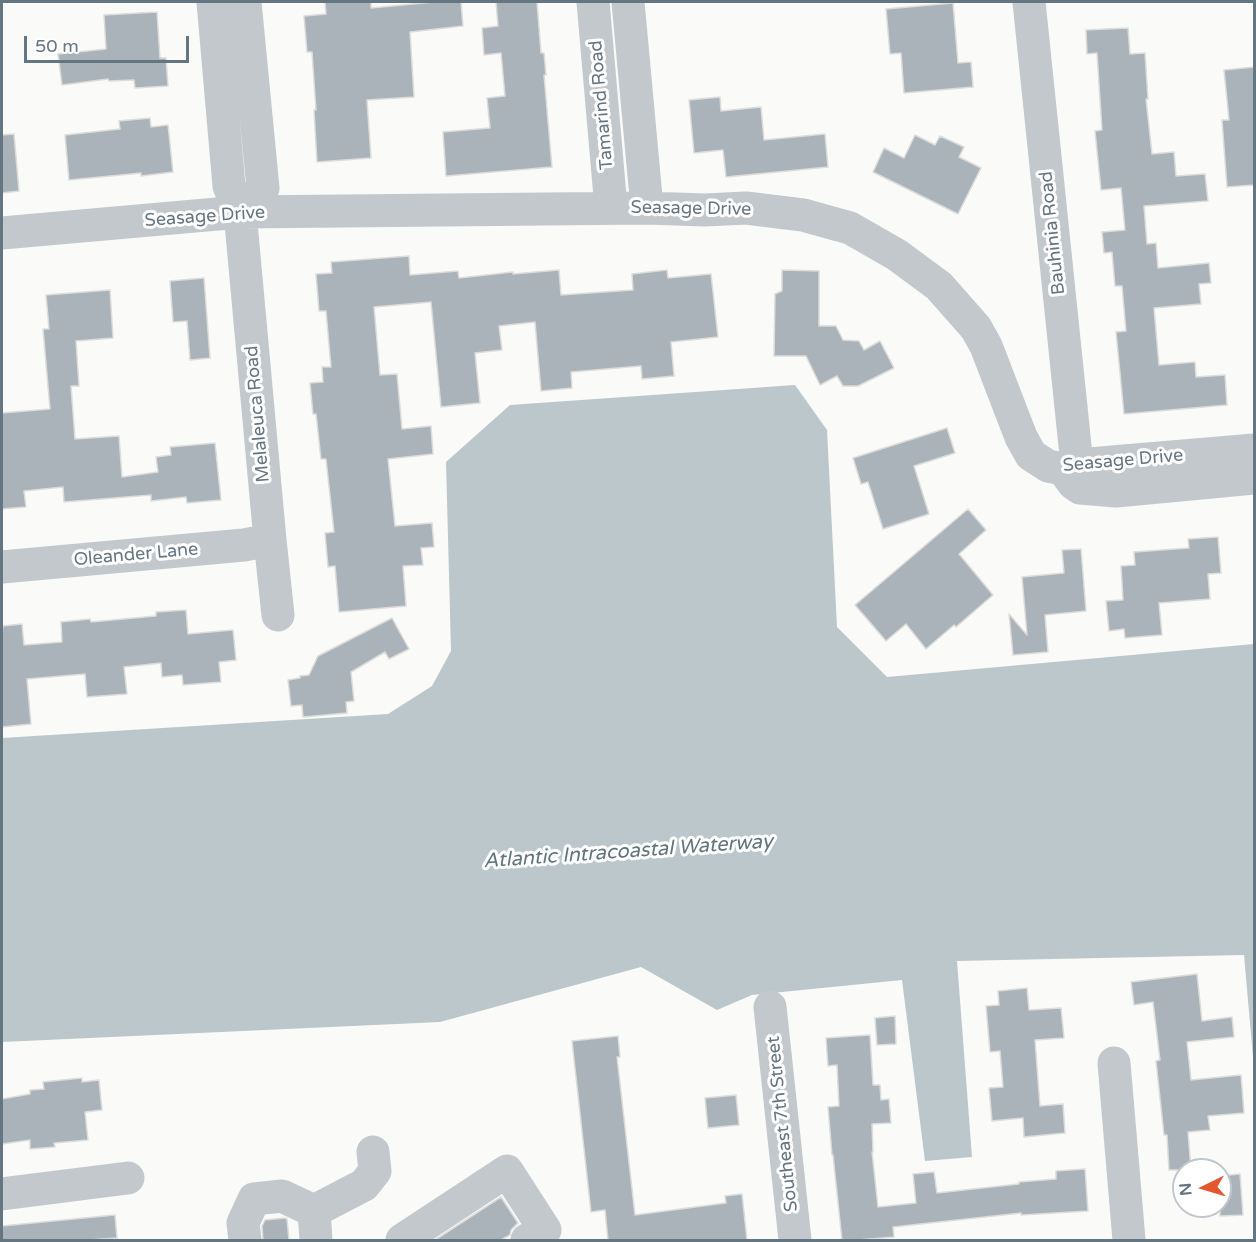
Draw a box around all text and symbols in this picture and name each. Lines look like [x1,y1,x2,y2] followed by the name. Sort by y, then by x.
[27,24,192,62] scale bar
[35,35,79,57] text: 50 m
[586,39,618,171] street label: Tamarind Road
[1036,170,1070,296] street label: Bauhinia Road
[630,197,752,221] street label: Seasage Drive
[144,202,266,232] street label: Seasage Drive
[241,345,275,483] street label: Melaleuca Road
[1062,445,1184,477] street label: Seasage Drive
[73,539,199,571] street label: Oleander Lane
[483,830,773,874] water label: Atlantic Intracoastal Waterway
[763,1035,803,1213] street label: Southeast 7th Street
[1172,1158,1232,1218] north arrow
[1176,1182,1197,1197] text: N

